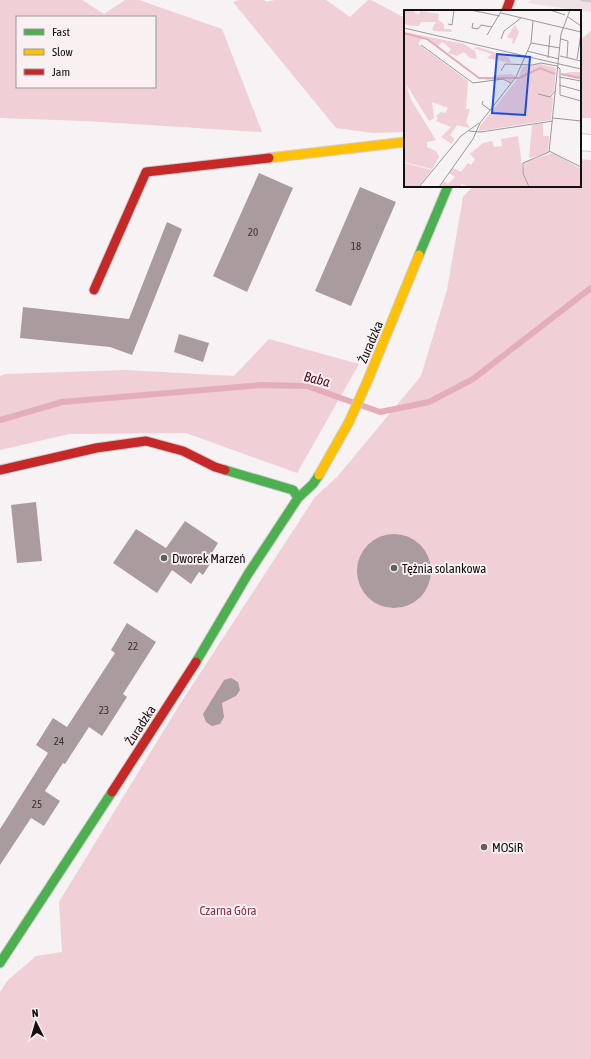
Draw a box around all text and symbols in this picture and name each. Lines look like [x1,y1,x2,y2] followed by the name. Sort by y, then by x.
[404,10,581,187] inset map
[16,16,156,88] legend
[52,25,70,39] text: Fast
[52,45,73,59] text: Slow
[52,65,70,79] text: Jam
[248,226,258,238] house number: 20
[351,240,361,252] house number: 18
[355,319,386,366] street label: Żuradzka
[302,368,332,390] water label: Baba
[172,551,246,566] place label: Dworek Marzeń
[159,553,169,563] marker: Dworek Marzeń
[402,561,486,576] place label: Tężnia solankowa
[389,563,399,573] marker: Tężnia solankowa
[128,640,138,652] house number: 22
[122,703,159,748] street label: Żuradzka
[99,704,109,716] house number: 23
[54,735,64,747] house number: 24
[32,798,42,810] house number: 25
[492,840,524,855] place label: MOSiR
[479,842,489,852] marker: MOSiR
[199,903,257,918] park label: Czarna Góra
[16,1003,56,1043] north arrow
[31,1007,39,1019] text: N

